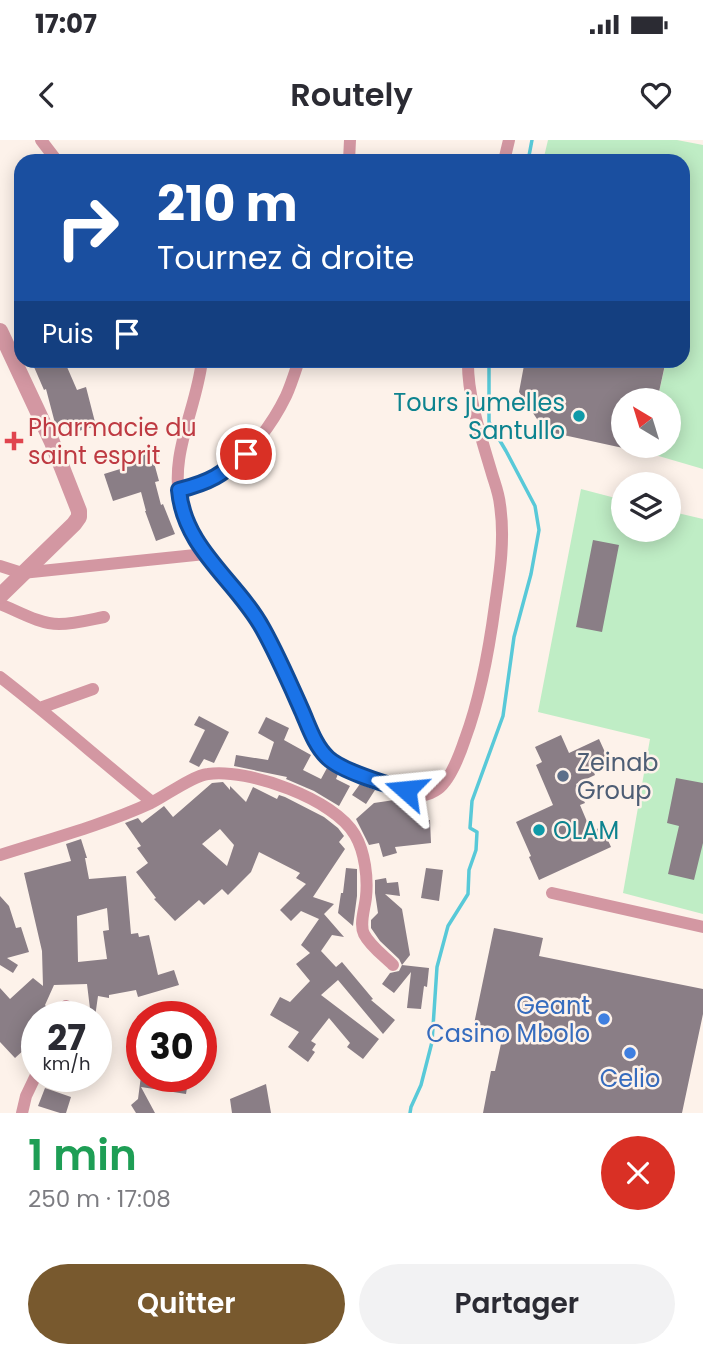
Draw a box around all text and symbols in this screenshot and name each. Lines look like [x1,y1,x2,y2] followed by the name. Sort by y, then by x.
[35,6,97,42] text: 17:07
[290,72,413,117] text: Routely
[28,76,66,114] icon: back
[637,76,675,114] icon: heart
[157,170,298,238] text: 210 m
[42,182,133,273] icon: right
[157,235,414,280] text: Tournez à droite
[108,315,146,353] icon: arrive
[42,316,94,352] text: Puis
[393,386,565,447] place label: Tours jumelles Santullo
[611,388,681,458] north arrow
[611,388,681,542] map controls
[571,408,587,424] marker: Tours jumelles Santullo
[28,411,197,472] place label: Pharmacie du saint esprit
[216,424,276,484] pin
[6,433,22,449] marker: Pharmacie du saint esprit
[227,435,265,473] icon: arrive
[611,472,681,542] button: layers
[577,746,659,807] place label: Zeinab Group
[369,753,443,827] position arrow
[555,768,571,784] marker: Zeinab Group
[553,814,619,847] place label: OLAM
[531,822,547,838] marker: OLAM
[426,989,590,1050] place label: Geant Casino Mbolo
[126,1001,217,1092] speed limit sign: 30
[596,1011,612,1027] marker: Geant Casino Mbolo
[47,1013,86,1062] text: 27
[622,1045,638,1061] marker: Celio
[43,1051,90,1076] text: km/h
[600,1062,660,1095] place label: Celio
[28,1126,137,1185] text: 1 min
[601,1136,675,1210] button: close
[28,1183,171,1215] text: 250 m · 17:08
[28,1264,345,1344] button: Quitter
[359,1264,675,1344] button: Partager

